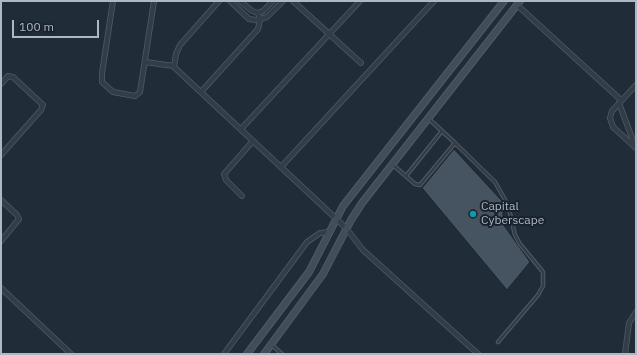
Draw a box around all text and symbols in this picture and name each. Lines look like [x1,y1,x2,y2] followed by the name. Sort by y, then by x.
[14,12,101,38] scale bar
[19,19,54,34] text: 100 m
[481,200,544,228] place label: Capital Cyberscape
[468,209,478,219] marker: Capital Cyberscape

